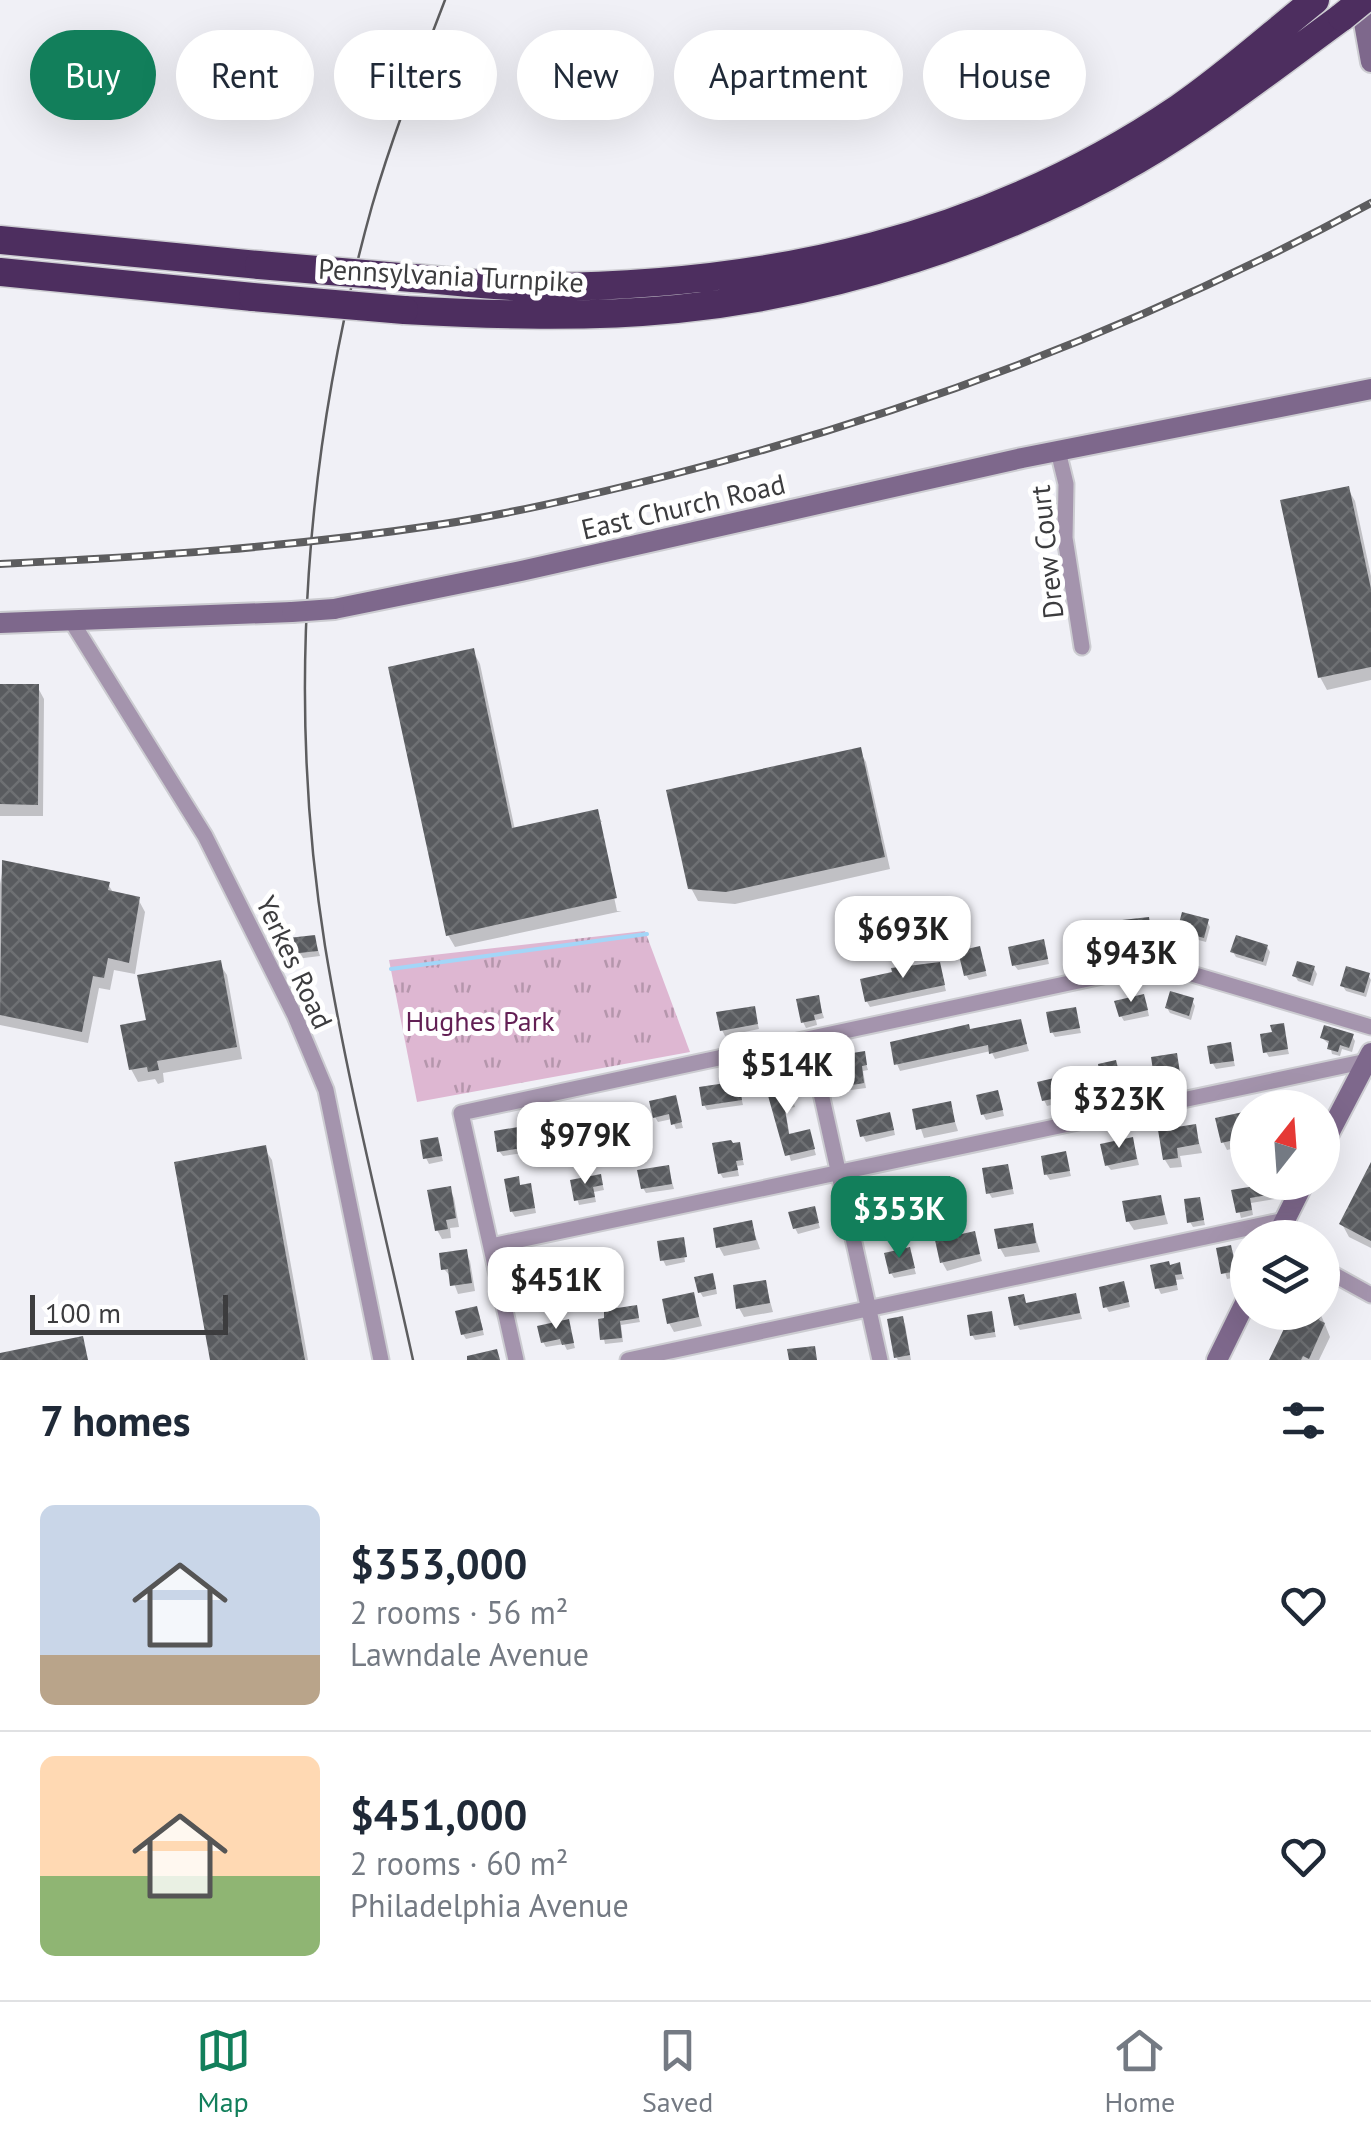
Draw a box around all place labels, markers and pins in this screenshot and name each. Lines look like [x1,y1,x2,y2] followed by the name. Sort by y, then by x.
[833,896,973,981] pin: $693K
[1061,920,1201,1005] pin: $943K
[717,1032,857,1117] pin: $514K
[1049,1066,1189,1151] pin: $323K
[515,1102,655,1187] pin: $979K
[829,1176,969,1261] pin: $353K
[486,1247,626,1332] pin: $451K

